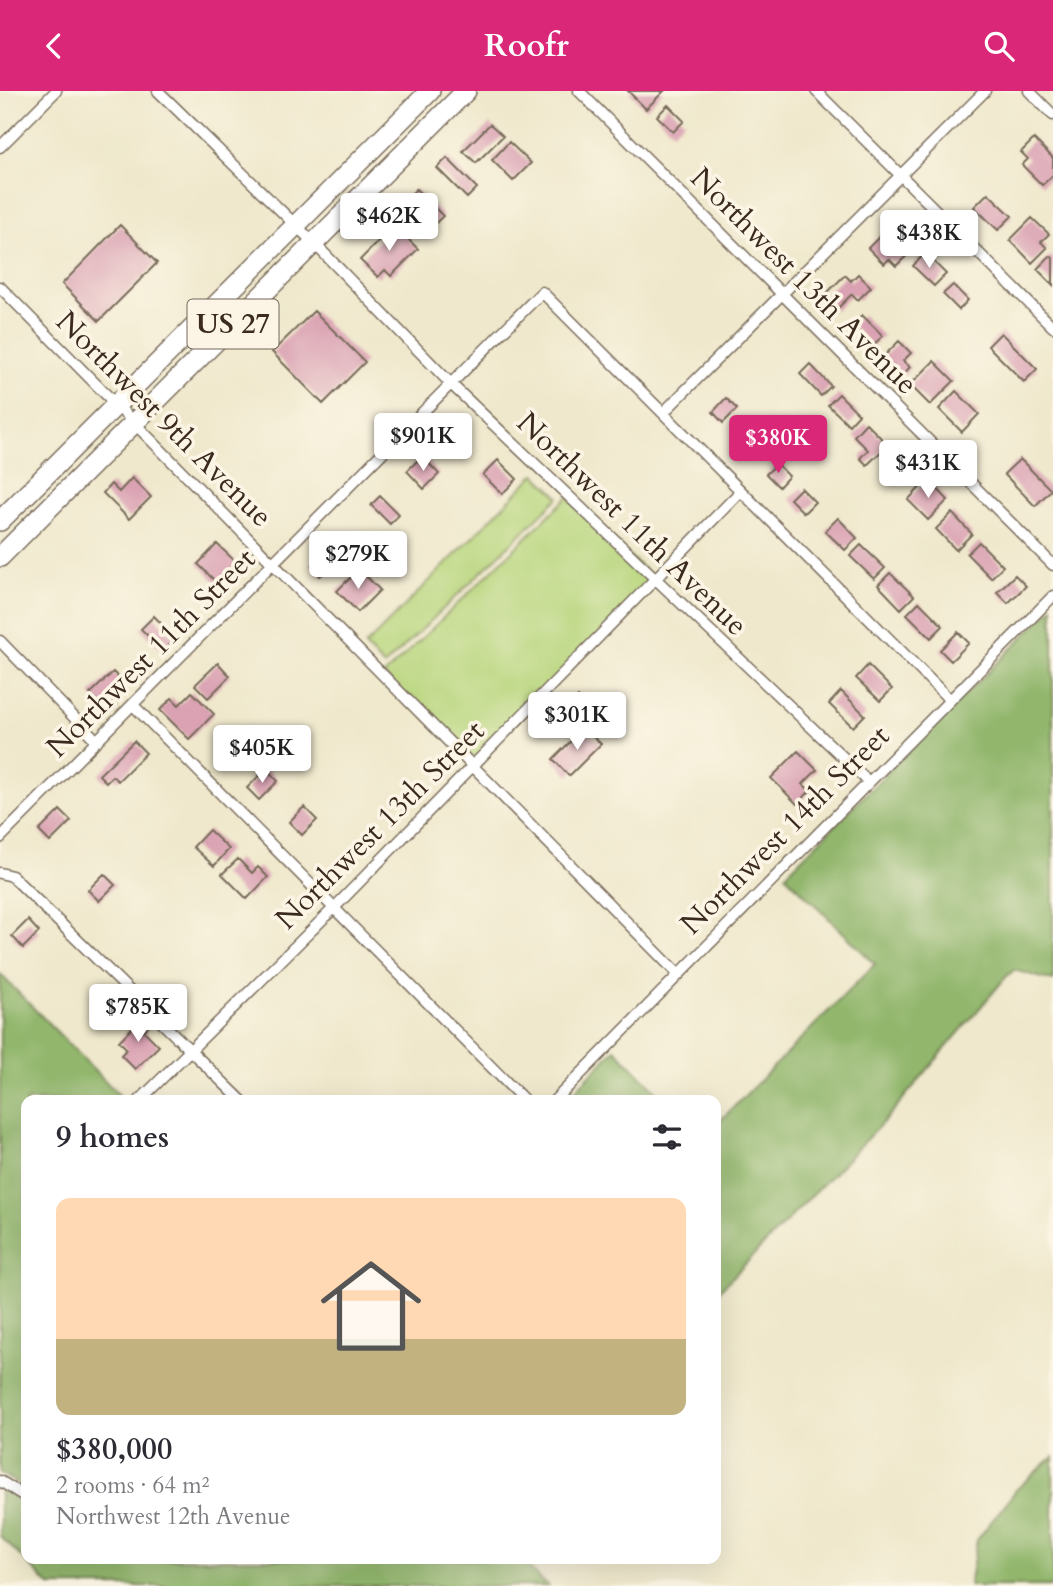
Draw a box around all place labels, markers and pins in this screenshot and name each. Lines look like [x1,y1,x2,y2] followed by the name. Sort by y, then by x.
[340,193,438,253] pin: $462K
[880,211,978,270] pin: $438K
[374,413,472,473] pin: $901K
[729,415,827,475] pin: $380K
[879,441,977,500] pin: $431K
[309,531,407,591] pin: $279K
[528,693,626,752] pin: $301K
[213,725,311,785] pin: $405K
[89,985,187,1044] pin: $785K

